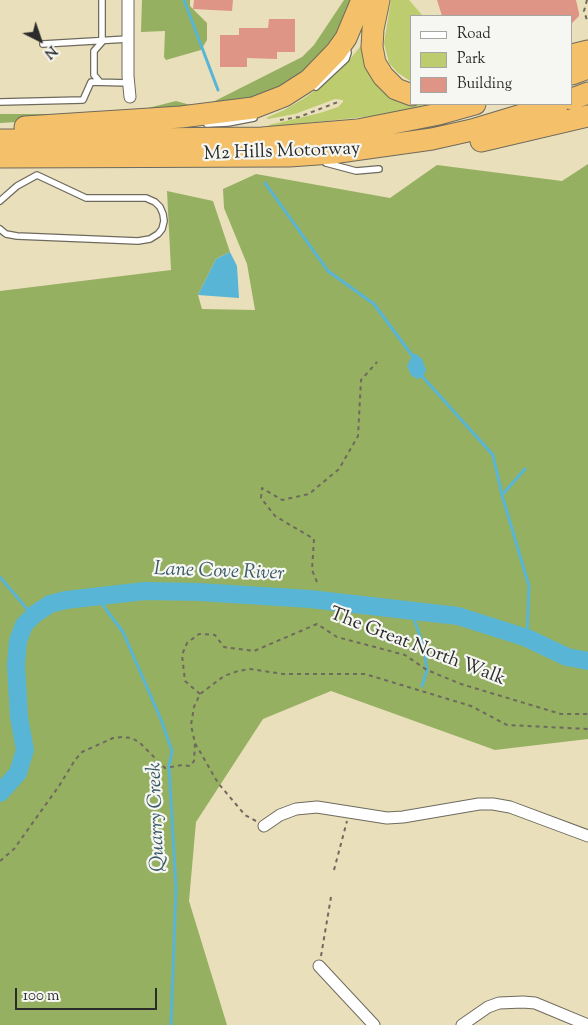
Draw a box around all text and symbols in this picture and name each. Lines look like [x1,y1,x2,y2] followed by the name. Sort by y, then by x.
[15,15,65,65] north arrow
[410,15,573,105] legend
[457,24,491,45] text: Road
[39,40,61,63] text: N
[457,49,486,70] text: Park
[457,74,512,95] text: Building
[203,139,361,167] street label: M2 Hills Motorway
[153,559,285,587] water label: Lane Cove River
[326,604,508,692] street label: The Great North Walk
[144,762,172,872] water label: Quarry Creek
[18,978,160,1010] scale bar
[23,986,59,1007] text: 100 m

